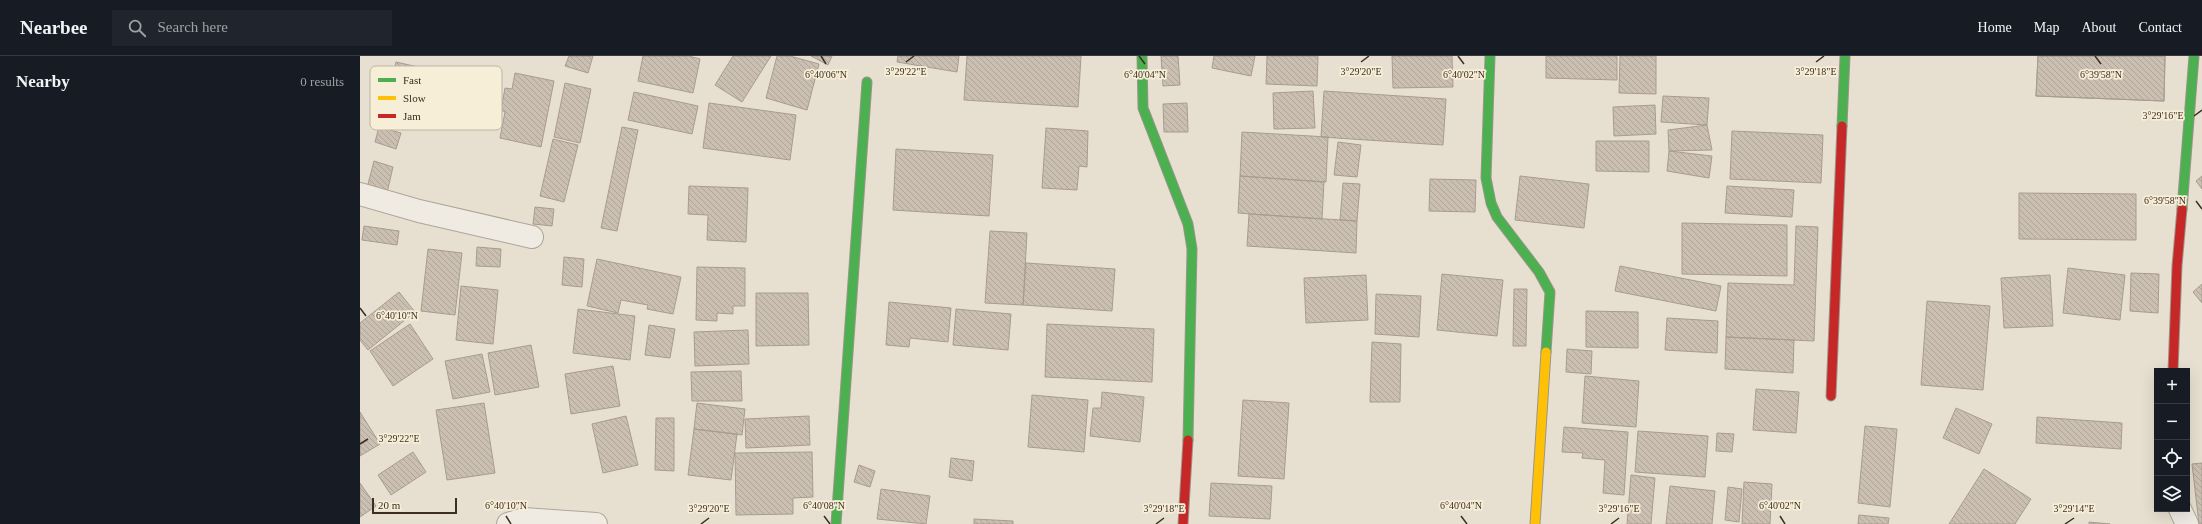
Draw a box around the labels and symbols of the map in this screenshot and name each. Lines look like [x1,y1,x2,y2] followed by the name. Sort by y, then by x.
[370,66,502,130] legend
[886,66,927,77] text: 3°29'22"E
[1341,66,1382,77] text: 3°29'20"E
[1796,66,1837,77] text: 3°29'18"E
[805,69,847,80] text: 6°40'06"N
[1124,69,1166,80] text: 6°40'04"N
[1443,69,1485,80] text: 6°40'02"N
[2080,69,2122,80] text: 6°39'58"N
[403,74,421,86] text: Fast
[403,92,426,104] text: Slow
[403,110,421,122] text: Jam
[2143,110,2184,121] text: 3°29'16"E
[2144,195,2186,206] text: 6°39'58"N
[376,310,418,321] text: 6°40'10"N
[379,433,420,444] text: 3°29'22"E
[372,496,457,515] scale bar
[485,500,527,511] text: 6°40'10"N
[803,500,845,511] text: 6°40'08"N
[1440,500,1482,511] text: 6°40'04"N
[1759,500,1801,511] text: 6°40'02"N
[689,503,730,514] text: 3°29'20"E
[1144,503,1185,514] text: 3°29'18"E
[1599,503,1640,514] text: 3°29'16"E
[2054,503,2095,514] text: 3°29'14"E

